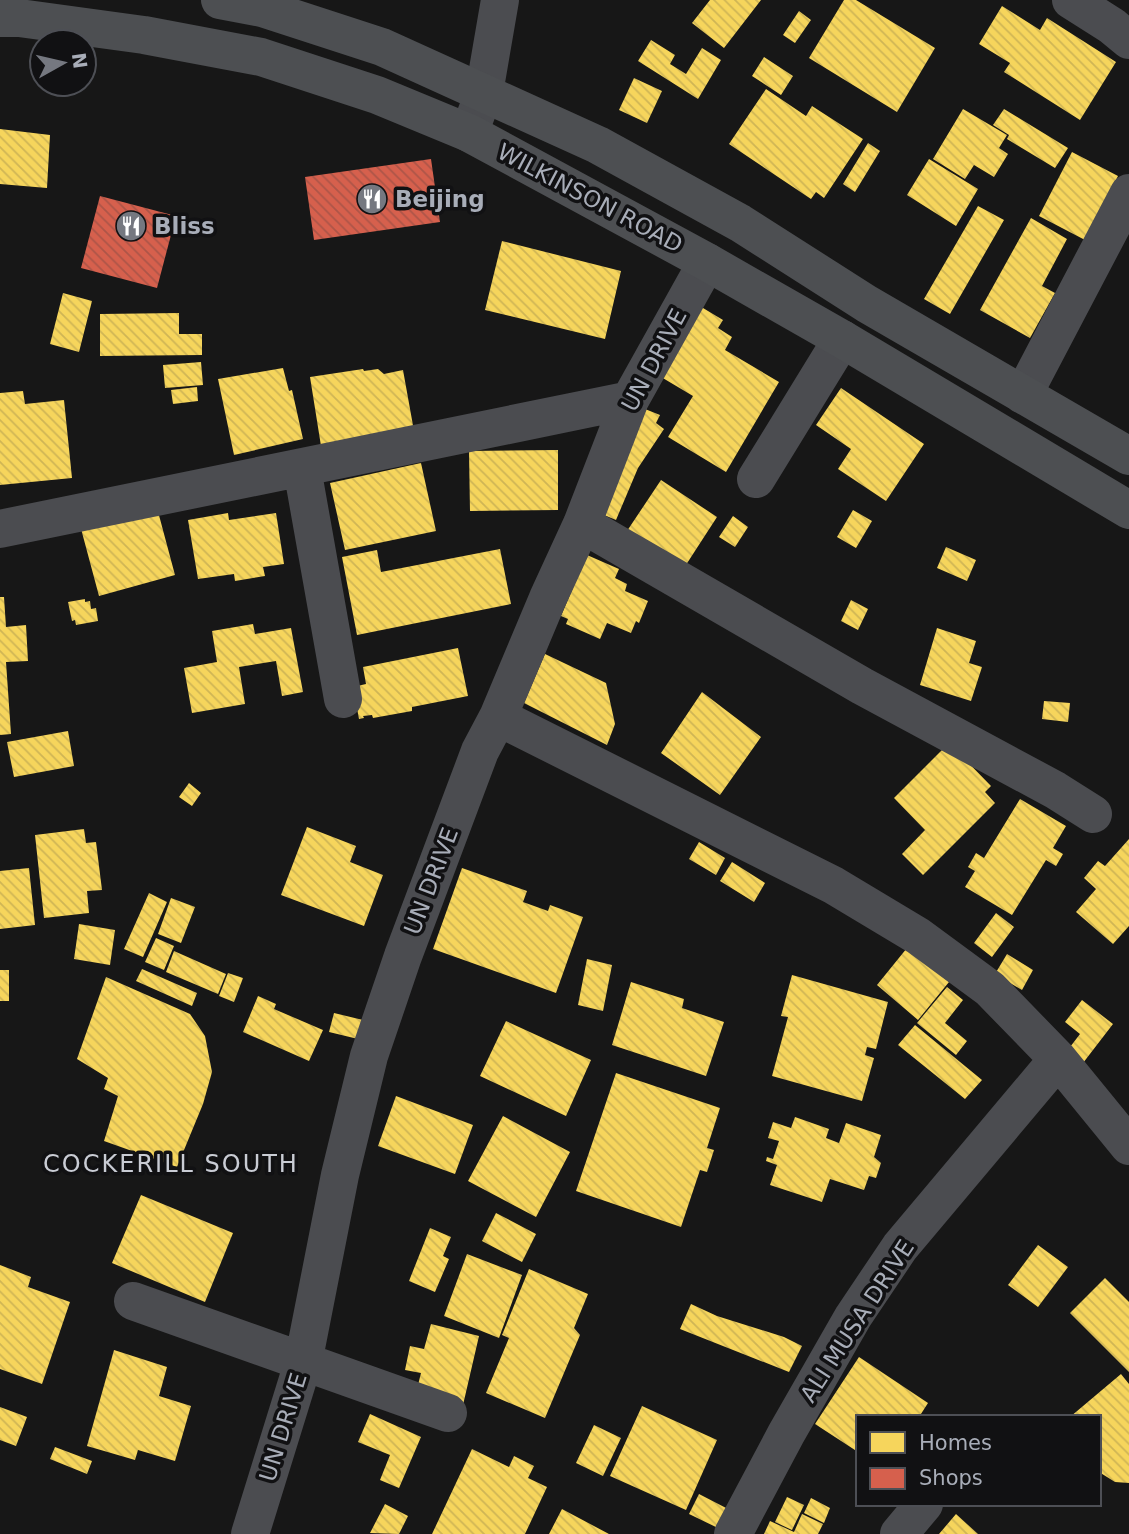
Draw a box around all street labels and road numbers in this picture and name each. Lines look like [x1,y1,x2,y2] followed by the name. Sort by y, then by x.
[493,138,687,258] street label: WILKINSON ROAD
[616,304,692,416] street label: UN DRIVE
[399,824,463,938] street label: UN DRIVE
[795,1235,919,1407] street label: ALI MUSA DRIVE
[254,1370,312,1484] street label: UN DRIVE

